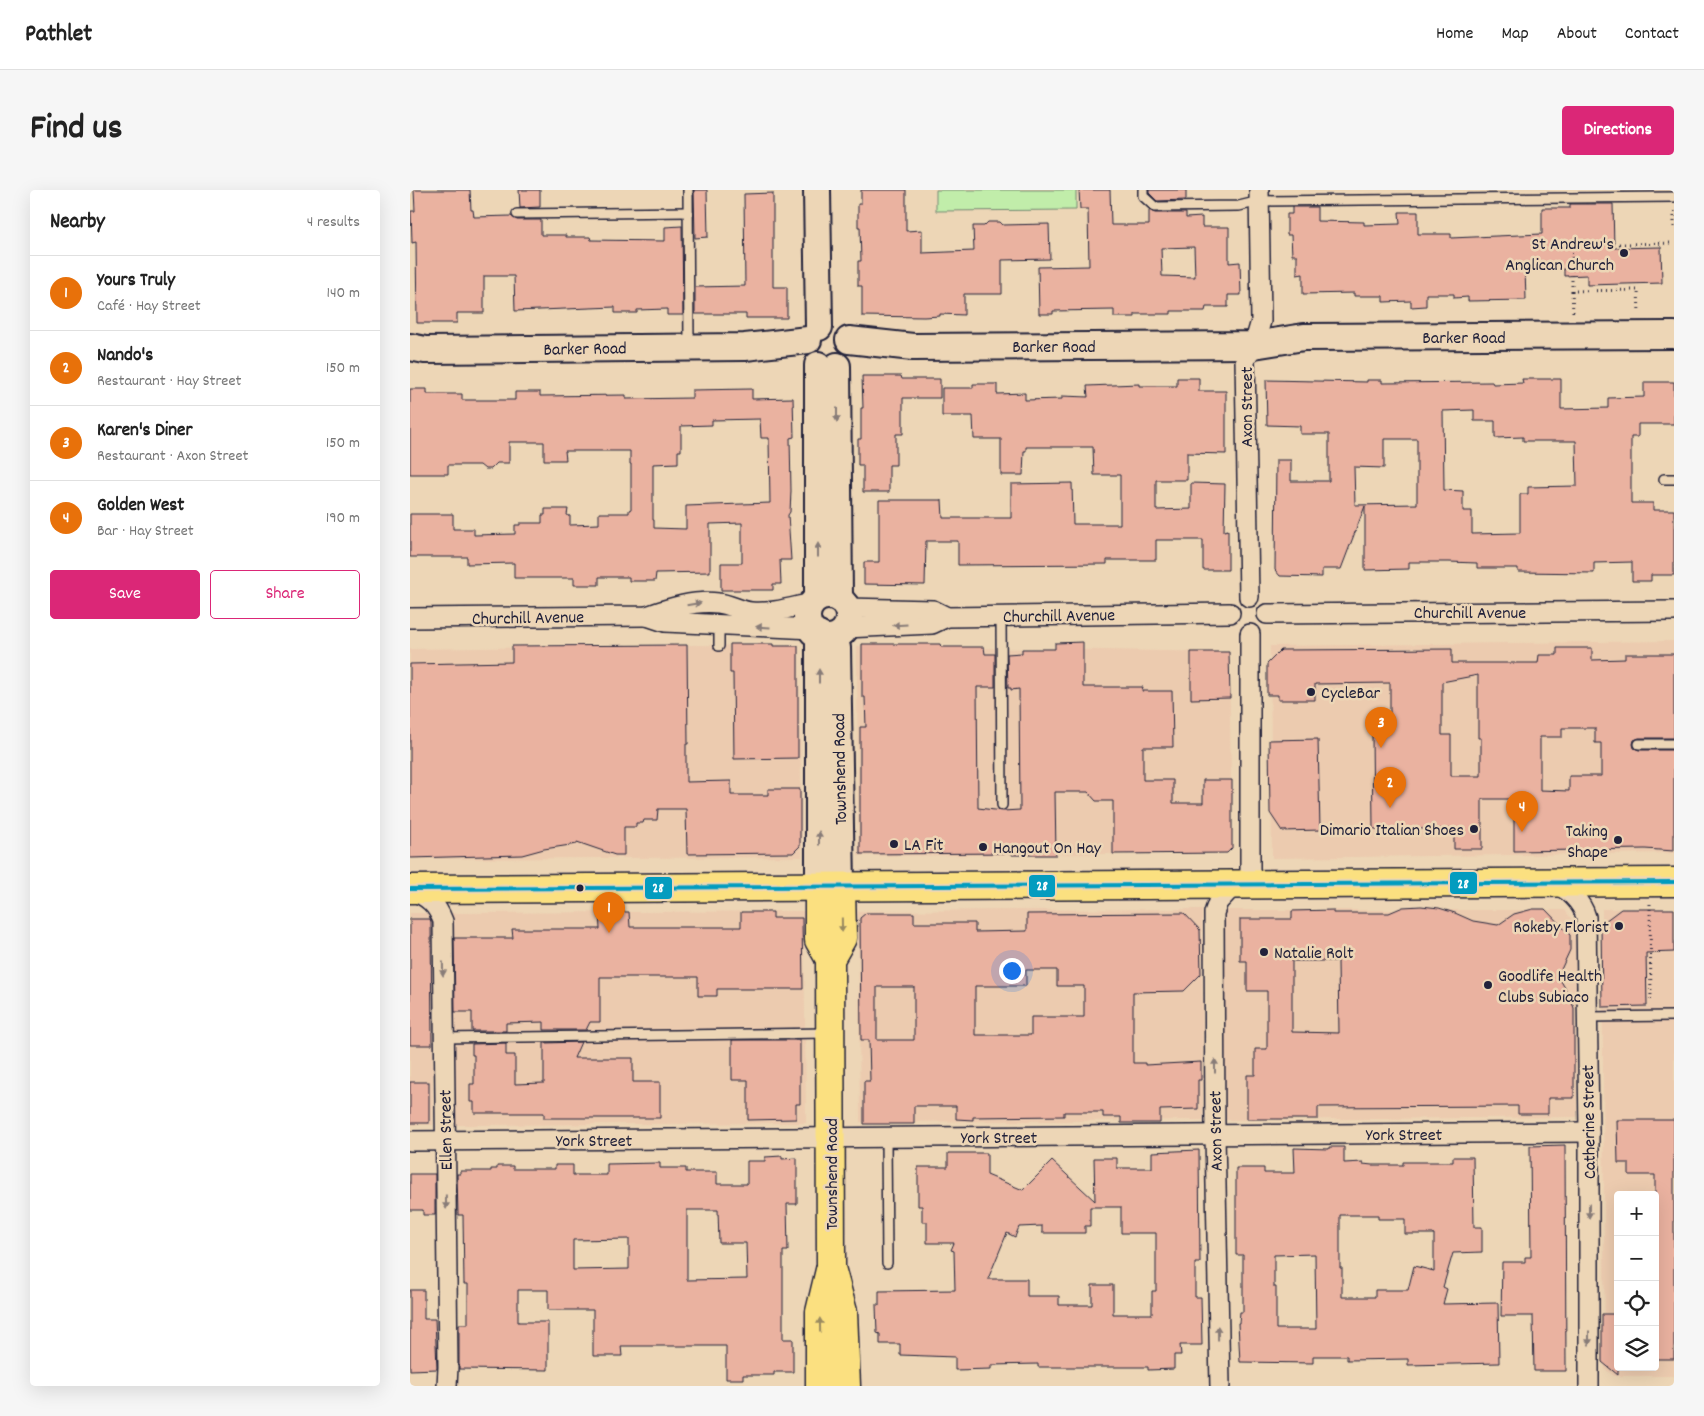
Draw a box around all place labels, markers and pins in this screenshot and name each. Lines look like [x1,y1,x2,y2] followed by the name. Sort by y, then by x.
[1505,233,1614,279] place label: St Andrew's Anglican Church
[1618,247,1630,259] marker: St Andrew's Anglican Church
[1321,682,1381,707] place label: CycleBar
[1305,686,1317,698] marker: CycleBar
[1365,707,1397,748] pin: 3
[1374,767,1406,808] pin: 2
[1506,791,1538,832] pin: 4
[1320,819,1464,844] place label: Dimario Italian Shoes
[1565,820,1608,866] place label: Taking Shape
[1468,823,1480,835] marker: Dimario Italian Shoes
[904,834,944,859] place label: LA Fit
[1612,834,1624,846] marker: Taking Shape
[993,837,1102,862] place label: Hangout On Hay
[888,838,900,850] marker: LA Fit
[977,841,989,853] marker: Hangout On Hay
[575,883,585,893] unlabelled marker
[593,892,625,933] pin: 1
[1513,916,1609,941] place label: Rokeby Florist
[1613,920,1625,932] marker: Rokeby Florist
[1274,942,1354,967] place label: Natalie Rolt
[1258,946,1270,958] marker: Natalie Rolt
[1498,965,1602,1011] place label: Goodlife Health Clubs Subiaco
[1482,979,1494,991] marker: Goodlife Health Clubs Subiaco

